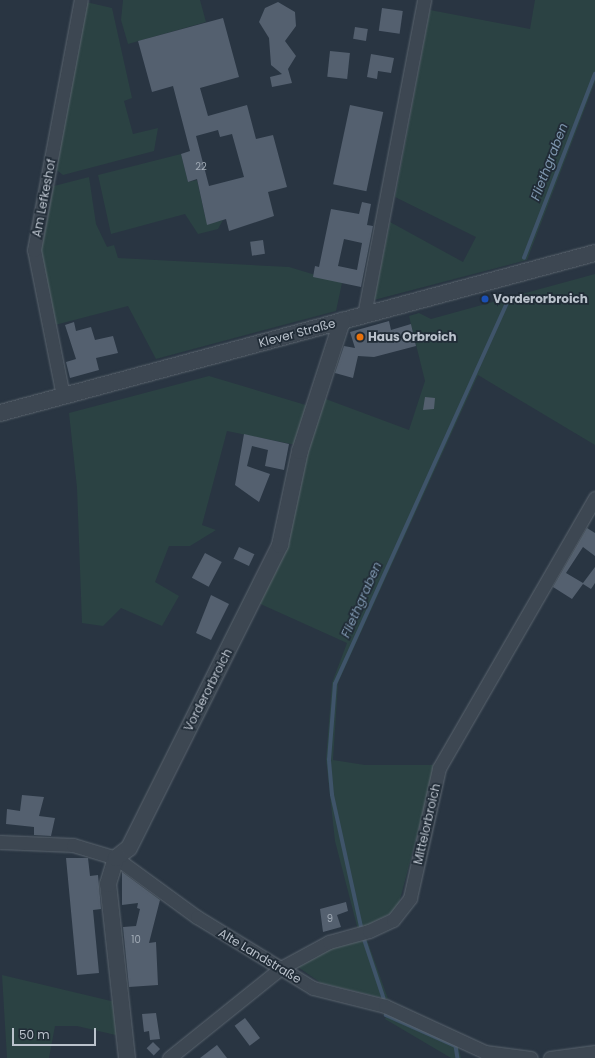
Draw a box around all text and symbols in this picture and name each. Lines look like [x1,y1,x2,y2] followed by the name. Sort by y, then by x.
[528,121,572,203] water label: Fliethgraben
[29,158,59,238] street label: Am Lefkeshof
[195,161,207,173] house number: 22
[493,292,588,306] place label: Vorderorbroich
[480,294,490,304] marker: Vorderorbroich
[257,316,337,350] street label: Klever Straße
[368,330,457,344] place label: Haus Orbroich
[355,332,365,342] marker: Haus Orbroich
[338,560,386,640] water label: Fliethgraben
[181,646,235,734] street label: Vorderorbroich
[411,782,443,866] street label: Mittelorbroich
[327,913,333,925] house number: 9
[216,926,304,986] street label: Alte Landstraße
[131,934,141,946] house number: 10
[14,1020,98,1046] scale bar
[19,1026,50,1043] text: 50 m

